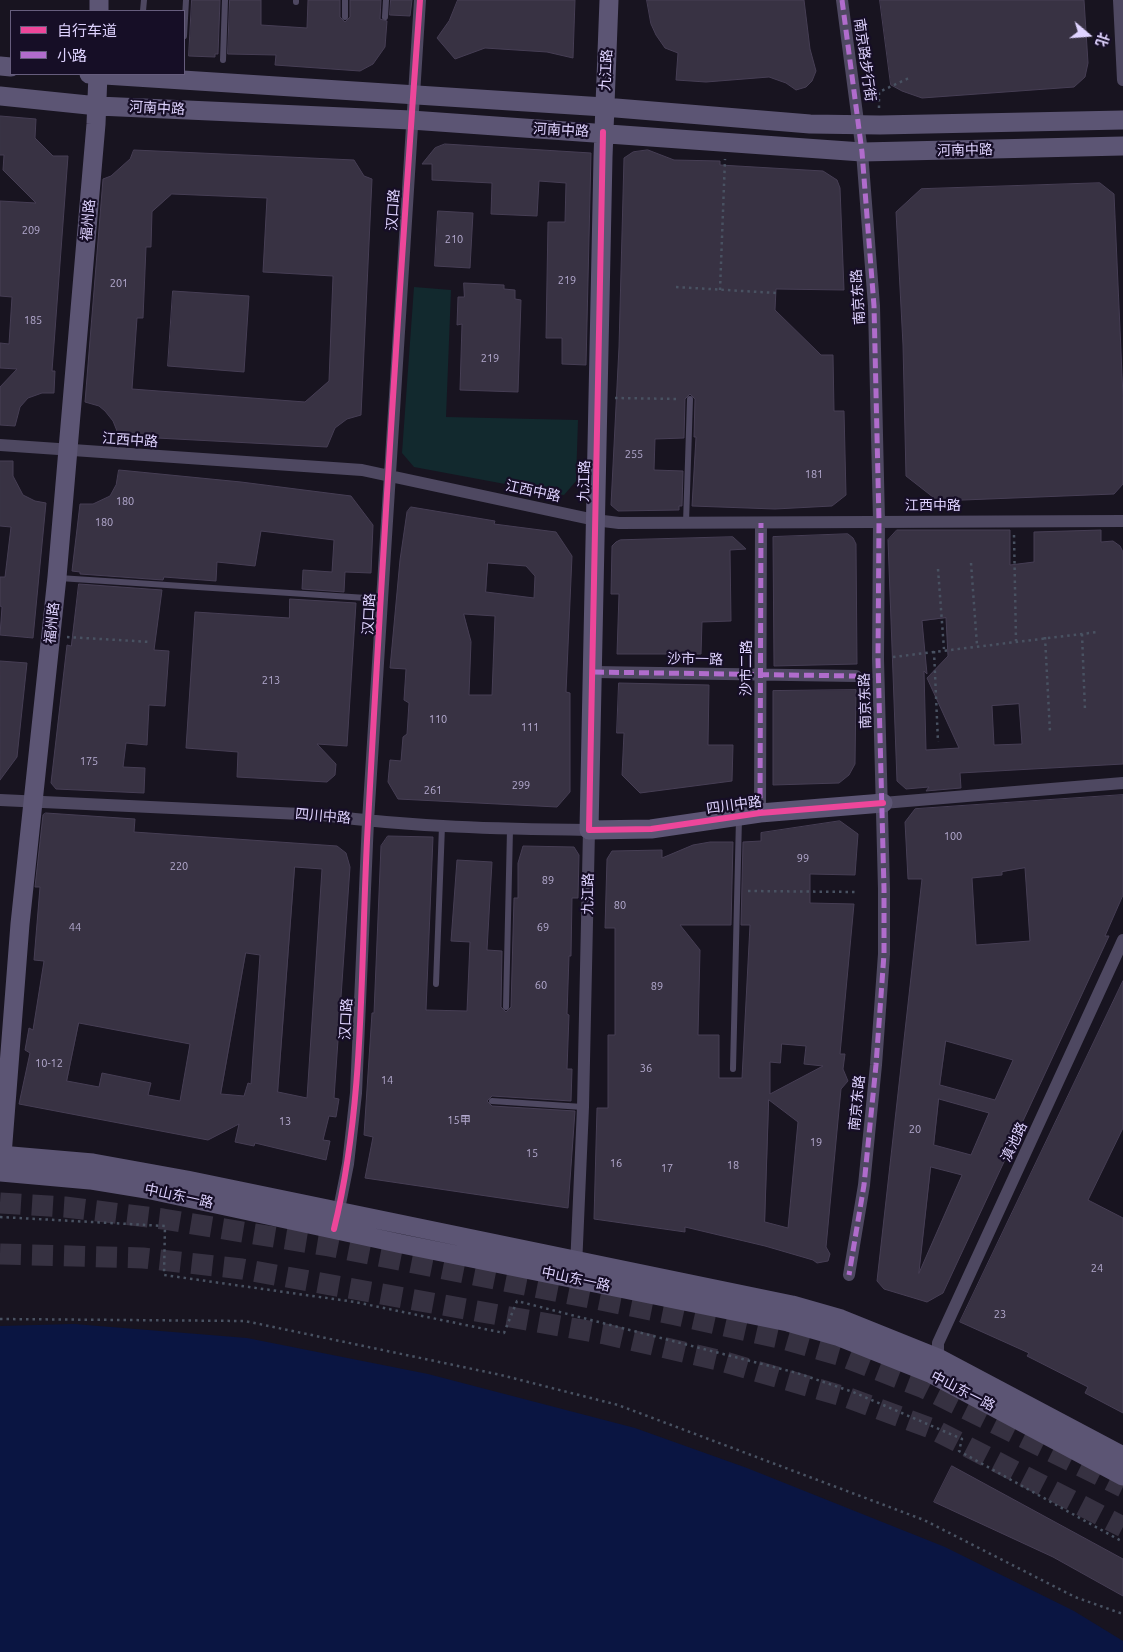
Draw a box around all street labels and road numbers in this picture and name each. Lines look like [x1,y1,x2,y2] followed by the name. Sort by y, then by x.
[851,17,879,103] street label: 南京路步行街
[597,49,615,91] street label: 九江路
[129,98,185,118] street label: 河南中路
[533,120,589,140] street label: 河南中路
[937,141,993,159] street label: 河南中路
[383,188,403,232] street label: 汉口路
[78,198,98,242] street label: 福州路
[848,268,868,326] street label: 南京东路
[101,430,159,450] street label: 江西中路
[575,460,593,502] street label: 九江路
[504,477,562,505] street label: 江西中路
[905,497,961,513] street label: 江西中路
[360,593,378,635] street label: 汉口路
[41,601,63,645] street label: 福州路
[738,640,754,696] street label: 沙市二路
[667,650,723,668] street label: 沙市一路
[856,673,874,729] street label: 南京东路
[705,793,763,817] street label: 四川中路
[294,805,352,827] street label: 四川中路
[579,873,597,915] street label: 九江路
[337,998,355,1040] street label: 汉口路
[846,1074,868,1132] street label: 南京东路
[998,1119,1030,1165] street label: 滇池路
[143,1181,215,1211] street label: 中山东一路
[540,1264,612,1294] street label: 中山东一路
[928,1368,998,1414] street label: 中山东一路

